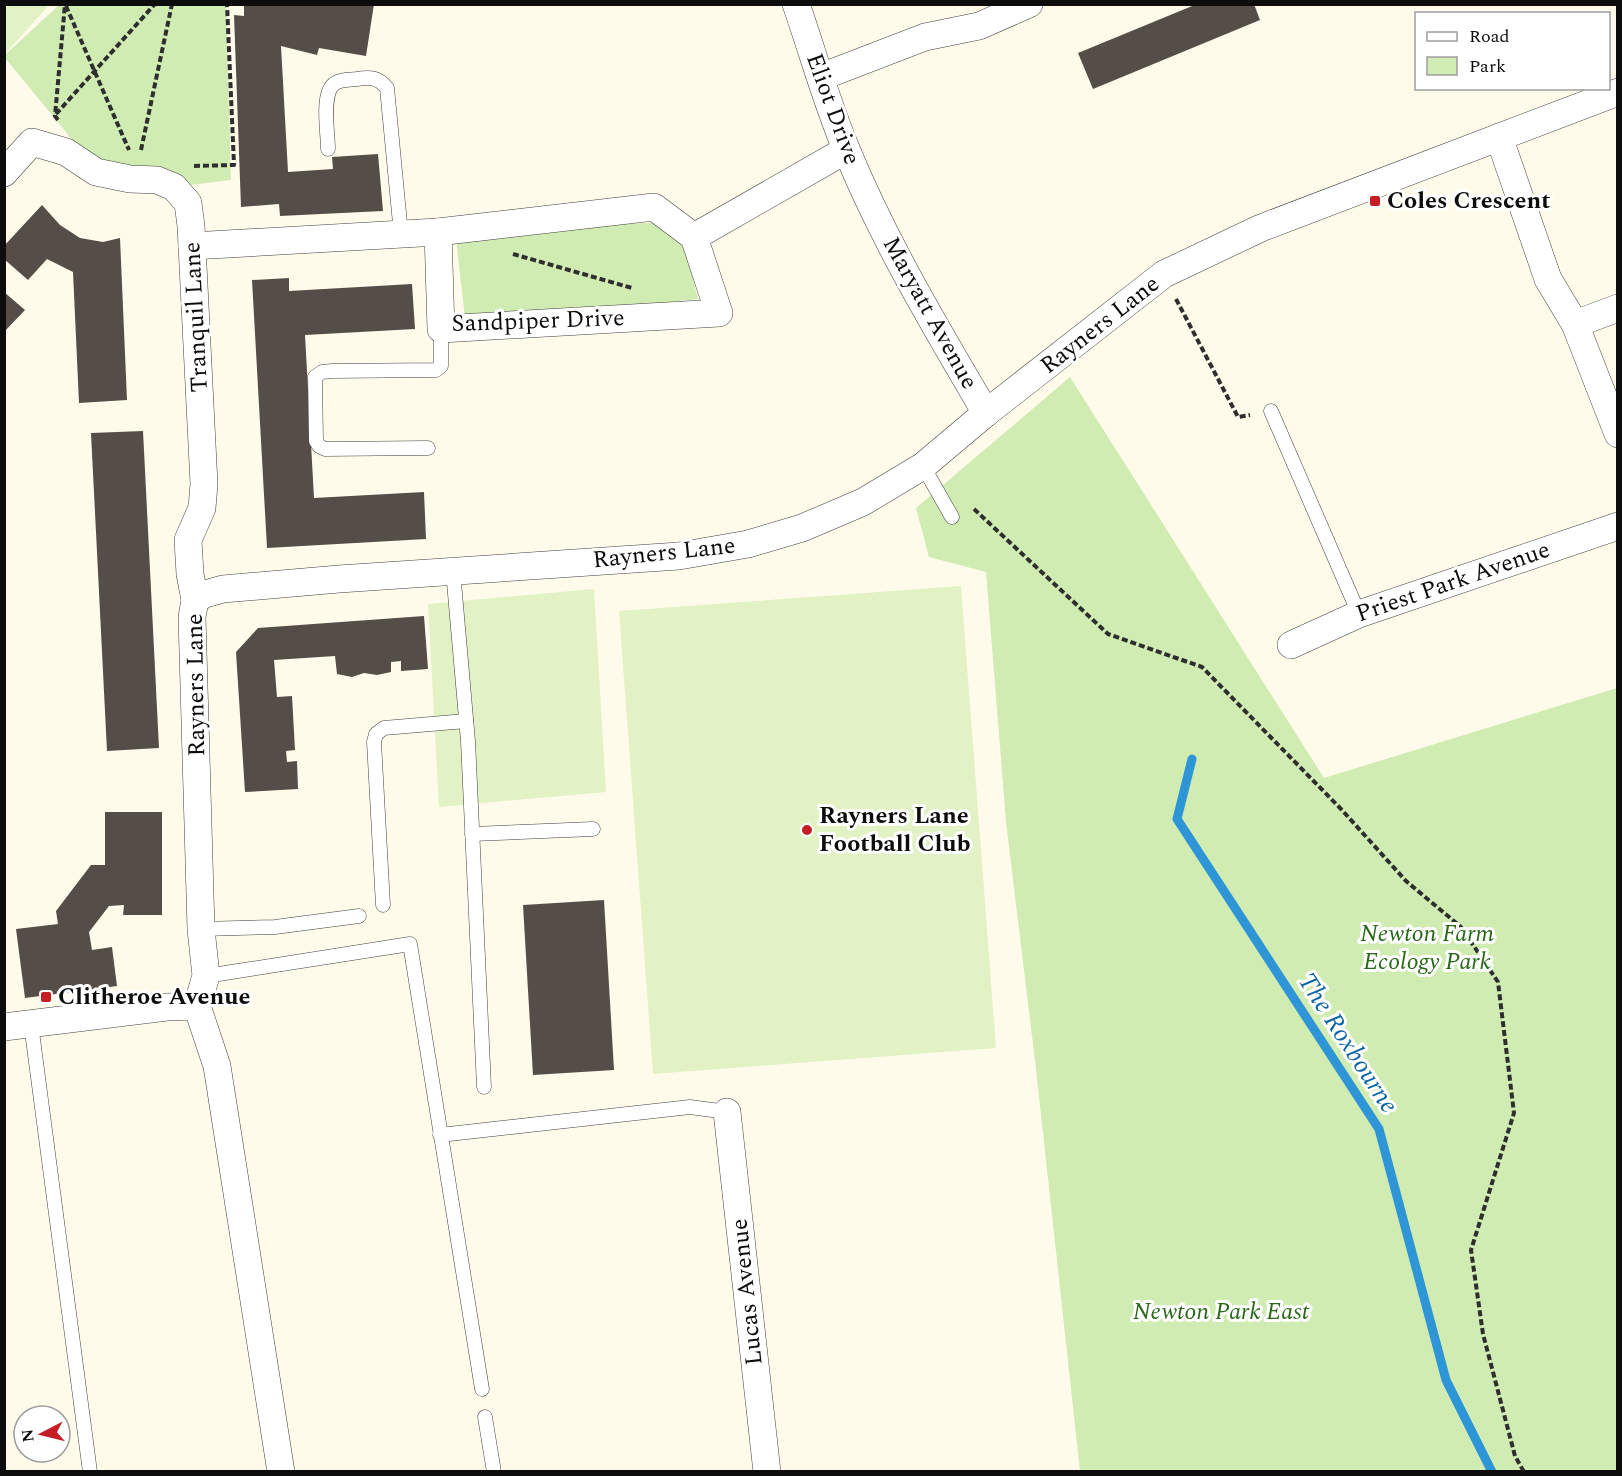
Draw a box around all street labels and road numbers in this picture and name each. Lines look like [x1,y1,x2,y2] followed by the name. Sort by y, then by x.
[796,48,870,170] street label: Eliot Drive
[873,230,987,396] street label: Maryatt Avenue
[174,241,218,393] street label: Tranquil Lane
[1032,267,1168,383] street label: Rayners Lane
[451,300,625,342] street label: Sandpiper Drive
[591,528,737,578] street label: Rayners Lane
[1351,532,1555,632] street label: Priest Park Avenue
[177,613,215,757] street label: Rayners Lane
[721,1217,773,1367] street label: Lucas Avenue

